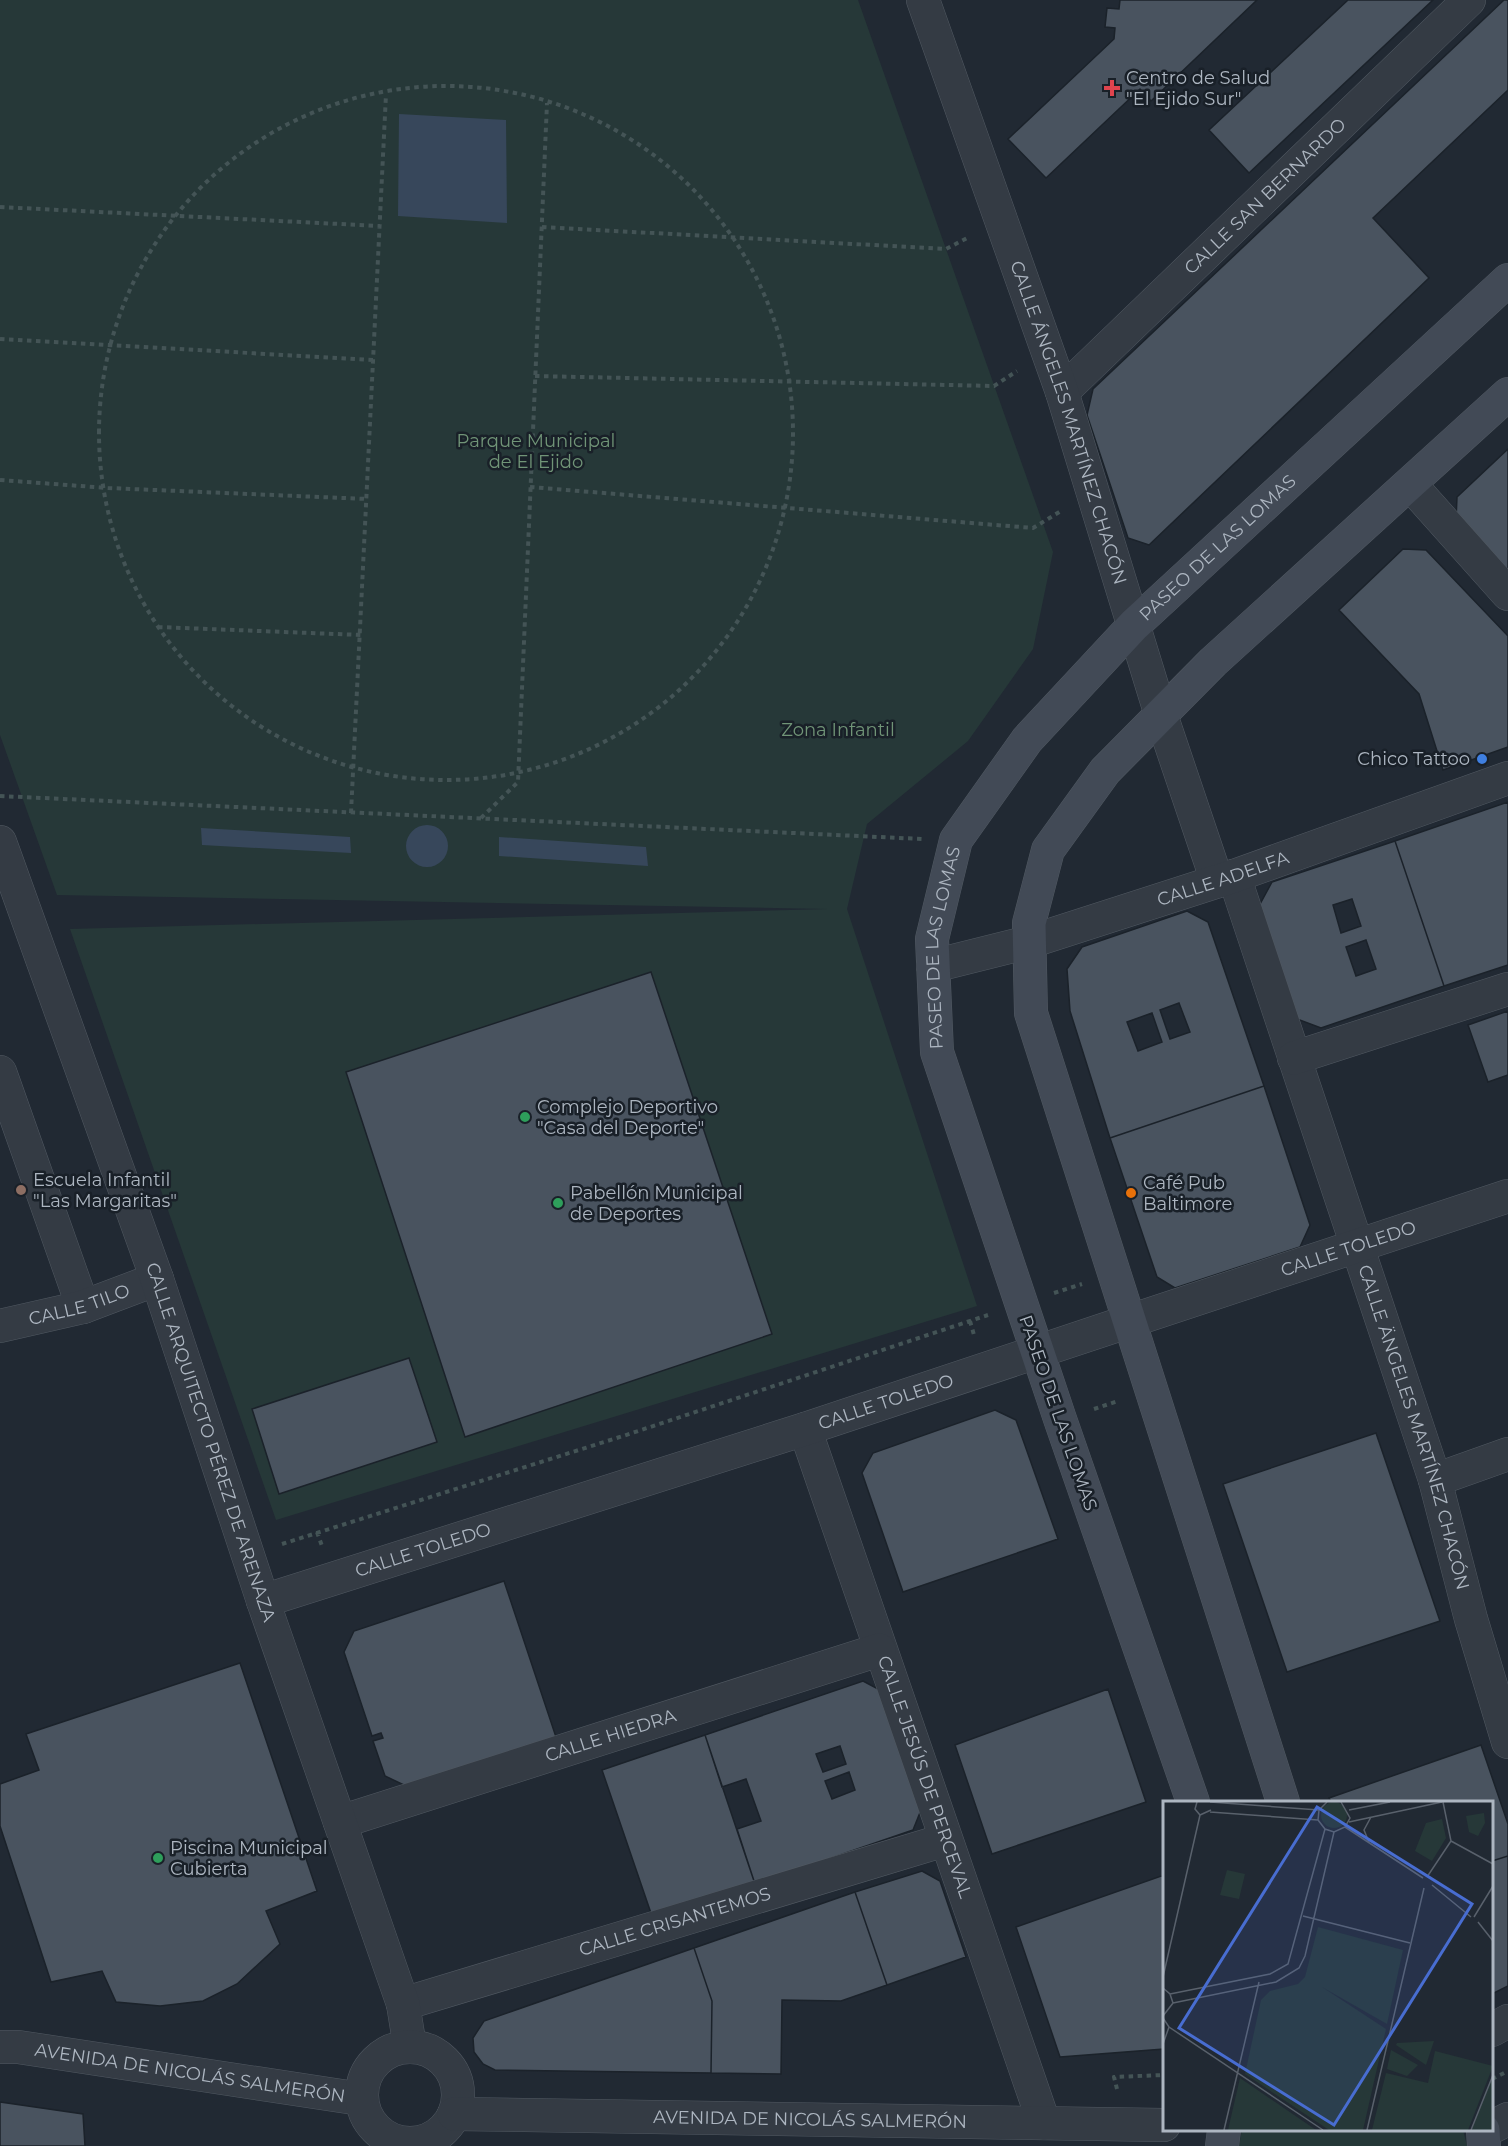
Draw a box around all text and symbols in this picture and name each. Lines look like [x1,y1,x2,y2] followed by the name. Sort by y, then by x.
[1126,67,1270,110] place label: Centro de Salud "El Ejido Sur"
[1103,79,1121,97] marker: Centro de Salud "El Ejido Sur"
[1180,114,1350,279] street label: CALLE SAN BERNARDO
[1005,258,1131,587] street label: CALLE ÁNGELES MARTÍNEZ CHACÓN
[457,430,615,473] park label: Parque Municipal de El Ejido
[1135,470,1301,626] street label: PASEO DE LAS LOMAS
[781,719,895,741] park label: Zona Infantil
[1357,748,1470,770] place label: Chico Tattoo
[1475,752,1489,766] marker: Chico Tattoo
[921,844,965,1050] street label: PASEO DE LAS LOMAS
[1154,846,1292,911] street label: CALLE ADELFA
[537,1096,718,1139] place label: Complejo Deportivo "Casa del Deporte"
[518,1110,532,1124] marker: Complejo Deportivo "Casa del Deporte"
[33,1169,177,1212] place label: Escuela Infantil "Las Margaritas"
[1143,1172,1232,1215] place label: Café Pub Baltimore
[570,1182,743,1225] place label: Pabellón Municipal de Deportes
[14,1183,28,1197] marker: Escuela Infantil "Las Margaritas"
[1124,1186,1138,1200] marker: Café Pub Baltimore
[551,1196,565,1210] marker: Pabellón Municipal de Deportes
[1278,1216,1419,1281] street label: CALLE TOLEDO
[141,1259,280,1625] street label: CALLE ARQUITECTO PÉREZ DE ARENAZA
[1353,1262,1474,1592] street label: CALLE ÄNGELES MARTÍNEZ CHACÓN
[26,1279,133,1330] street label: CALLE TILO
[1014,1312,1102,1514] street label: PASEO DE LAS LOMAS
[816,1369,956,1435] street label: CALLE TOLEDO
[352,1518,494,1582] street label: CALLE TOLEDO
[873,1653,977,1901] street label: CALLE JESÚS DE PERCEVAL
[542,1704,679,1767] street label: CALLE HIEDRA
[1163,1801,1493,2131] inset map
[170,1837,328,1880] place label: Piscina Municipal Cubierta
[151,1851,165,1865] marker: Piscina Municipal Cubierta
[576,1882,773,1961] street label: CALLE CRISANTEMOS
[33,2039,347,2107] street label: AVENIDA DE NICOLÁS SALMERÓN
[653,2106,967,2133] street label: AVENIDA DE NICOLÁS SALMERÓN

